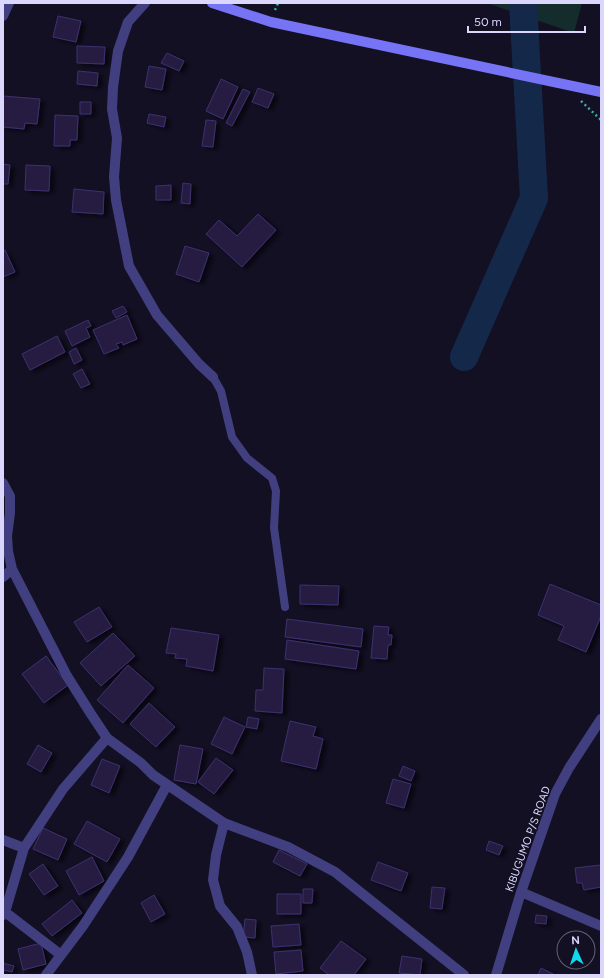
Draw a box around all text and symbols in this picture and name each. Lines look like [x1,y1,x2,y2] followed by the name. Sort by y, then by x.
[468,8,585,34] scale bar
[474,15,502,29] text: 50 m
[503,784,553,894] street label: KIBUGUMO P/S ROAD
[556,930,596,970] north arrow
[571,934,580,947] text: N

